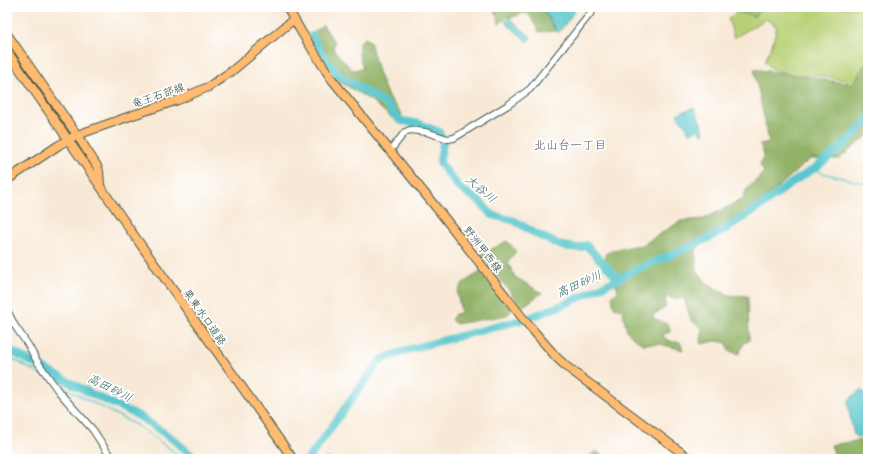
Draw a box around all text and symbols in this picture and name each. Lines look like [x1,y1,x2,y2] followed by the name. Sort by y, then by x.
[130,80,186,111] street label: 竜王石部線
[534,138,606,153] district label: 北山台一丁目
[462,172,499,207] water label: 大谷川
[461,224,505,275] street label: 野洲甲西線
[554,268,604,301] water label: 高田砂川
[180,287,229,348] street label: 栗東水口道路
[85,371,135,406] water label: 高田砂川

